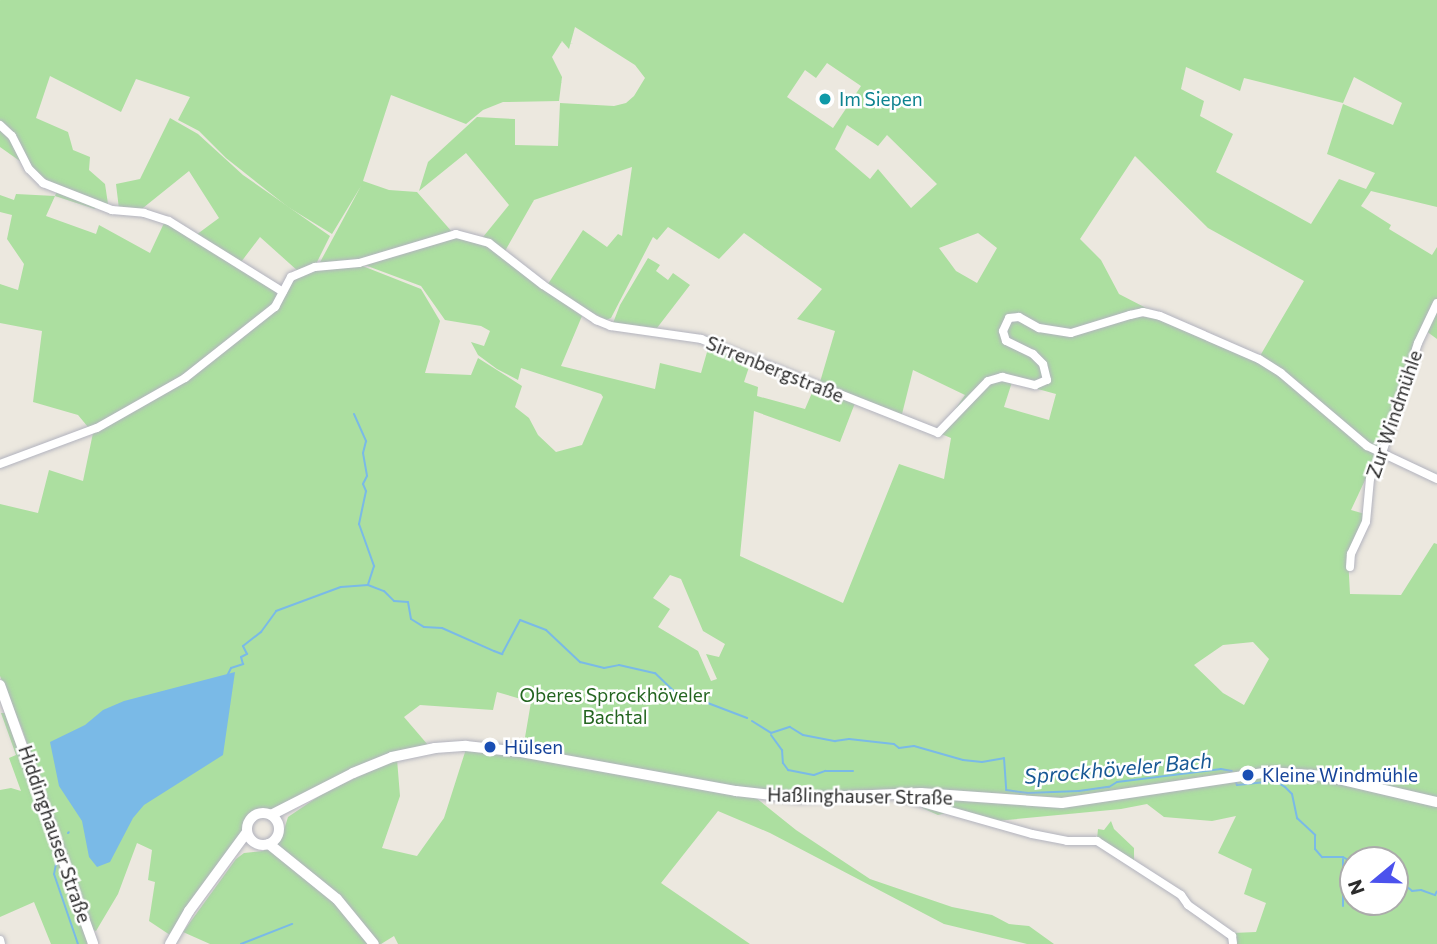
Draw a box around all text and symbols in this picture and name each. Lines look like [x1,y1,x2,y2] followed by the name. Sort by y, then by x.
[839,88,923,110] place label: Im Siepen
[817,91,833,107] marker: Im Siepen
[703,331,847,407] street label: Sirrenbergstraße
[1361,347,1427,481] street label: Zur Windmühle
[520,684,710,728] park label: Oberes Sprockhöveler Bachtal
[504,736,563,758] place label: Hülsen
[482,739,498,755] marker: Hülsen
[14,742,96,926] street label: Hiddinghauser Straße
[1023,747,1213,789] water label: Sprockhöveler Bach
[1262,764,1418,786] place label: Kleine Windmühle
[1240,767,1256,783] marker: Kleine Windmühle
[767,783,953,809] street label: Haßlinghauser Straße
[1339,846,1409,916] north arrow
[1342,877,1369,898] text: N

